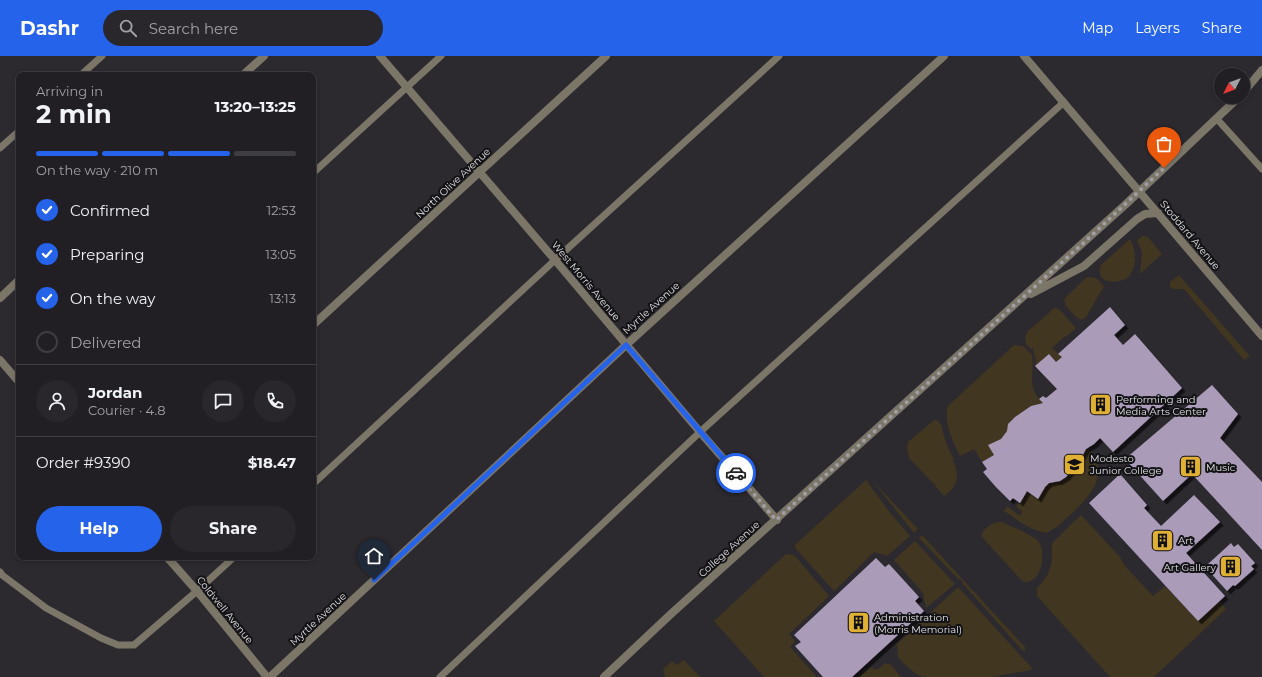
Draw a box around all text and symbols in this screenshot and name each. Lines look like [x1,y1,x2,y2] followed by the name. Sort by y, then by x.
[103,10,383,46] search box
[20,17,79,40] text: Dashr
[117,17,139,39] icon: search
[149,19,238,38] text: Search here
[1082,19,1113,37] text: Map
[1135,19,1180,37] text: Layers
[1202,19,1242,37] text: Share
[1214,68,1250,104] north arrow
[1214,68,1250,104] map controls
[36,83,103,99] text: Arriving in
[215,97,296,116] text: 13:20–13:25
[36,98,112,130] text: 2 min
[1147,127,1181,168] pin
[1153,133,1175,155] icon: bag
[413,145,493,221] street label: North Olive Avenue
[36,162,158,178] text: On the way · 210 m
[1157,198,1223,272] street label: Stoddard Avenue
[36,199,58,221] icon: check
[70,201,150,220] text: Confirmed
[267,202,296,218] text: 12:53
[549,239,623,323] street label: West Morris Avenue
[36,243,58,265] icon: check
[70,245,145,264] text: Preparing
[265,246,296,262] text: 13:05
[620,279,682,337] street label: Myrtle Avenue
[36,287,58,309] icon: check
[70,289,155,308] text: On the way
[269,290,296,306] text: 13:13
[70,333,142,352] text: Delivered
[36,380,78,422] button: person
[202,380,244,422] button: chat
[254,380,296,422] button: phone
[88,383,142,402] text: Jordan
[1087,392,1113,418] building icon: Performing and Media Arts Center
[1116,393,1206,418] place label: Performing and Media Arts Center
[88,402,166,418] text: Courier · 4.8
[1061,451,1087,477] school or university icon: Modesto Junior College
[1089,452,1162,477] place label: Modesto Junior College
[36,453,131,472] text: Order #9390
[248,453,296,472] text: $18.47
[716,453,756,493] courier
[1177,454,1203,480] building icon: Music
[1206,461,1236,474] place label: Music
[725,462,747,484] icon: car
[36,506,162,552] button: Help
[170,506,296,552] button: Share
[696,518,762,580] street label: College Avenue
[1149,527,1175,553] building icon: Art
[1178,534,1193,547] place label: Art
[357,539,391,580] pin
[363,545,385,567] icon: home
[1218,554,1244,580] building icon: Art Gallery
[1164,561,1217,574] place label: Art Gallery
[194,574,256,646] street label: Coldwell Avenue
[287,590,349,648] street label: Myrtle Avenue
[846,610,872,636] building icon: Administration (Morris Memorial)
[874,611,962,636] place label: Administration (Morris Memorial)

